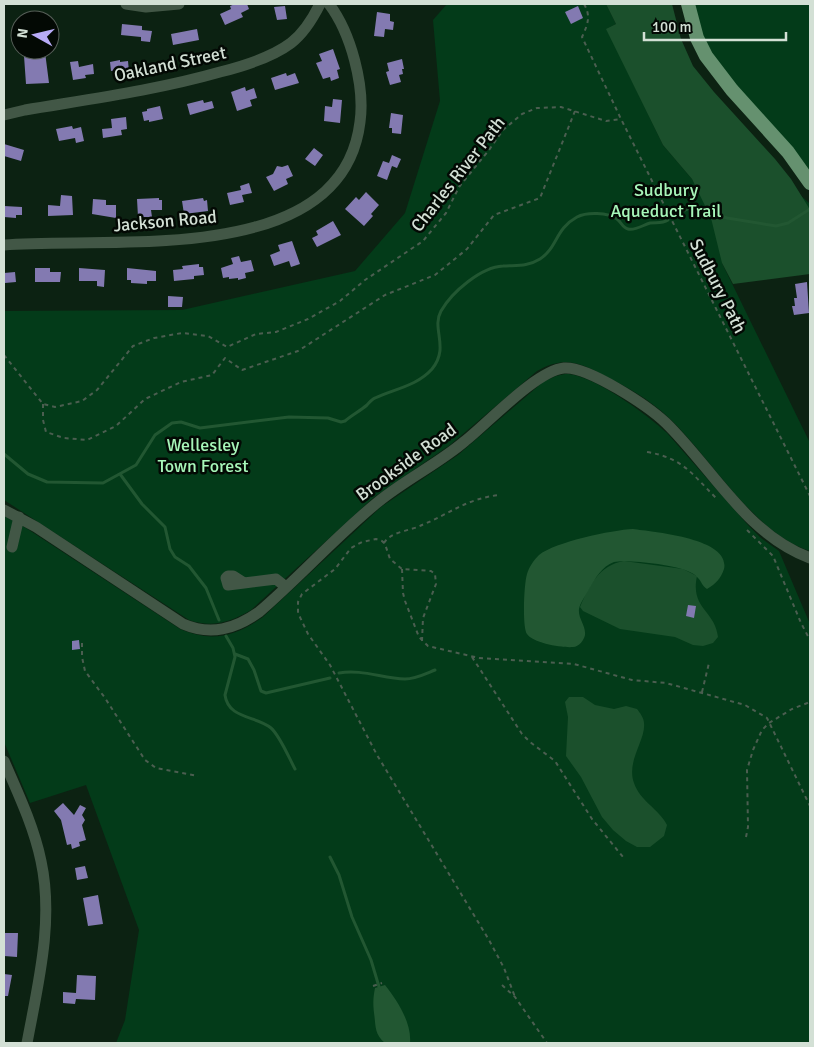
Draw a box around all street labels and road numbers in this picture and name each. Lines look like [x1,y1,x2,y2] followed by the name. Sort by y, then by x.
[112,41,228,87] street label: Oakland Street
[406,112,510,236] street label: Charles River Path
[112,206,218,236] street label: Jackson Road
[685,235,751,337] street label: Sudbury Path
[352,418,460,506] street label: Brookside Road

